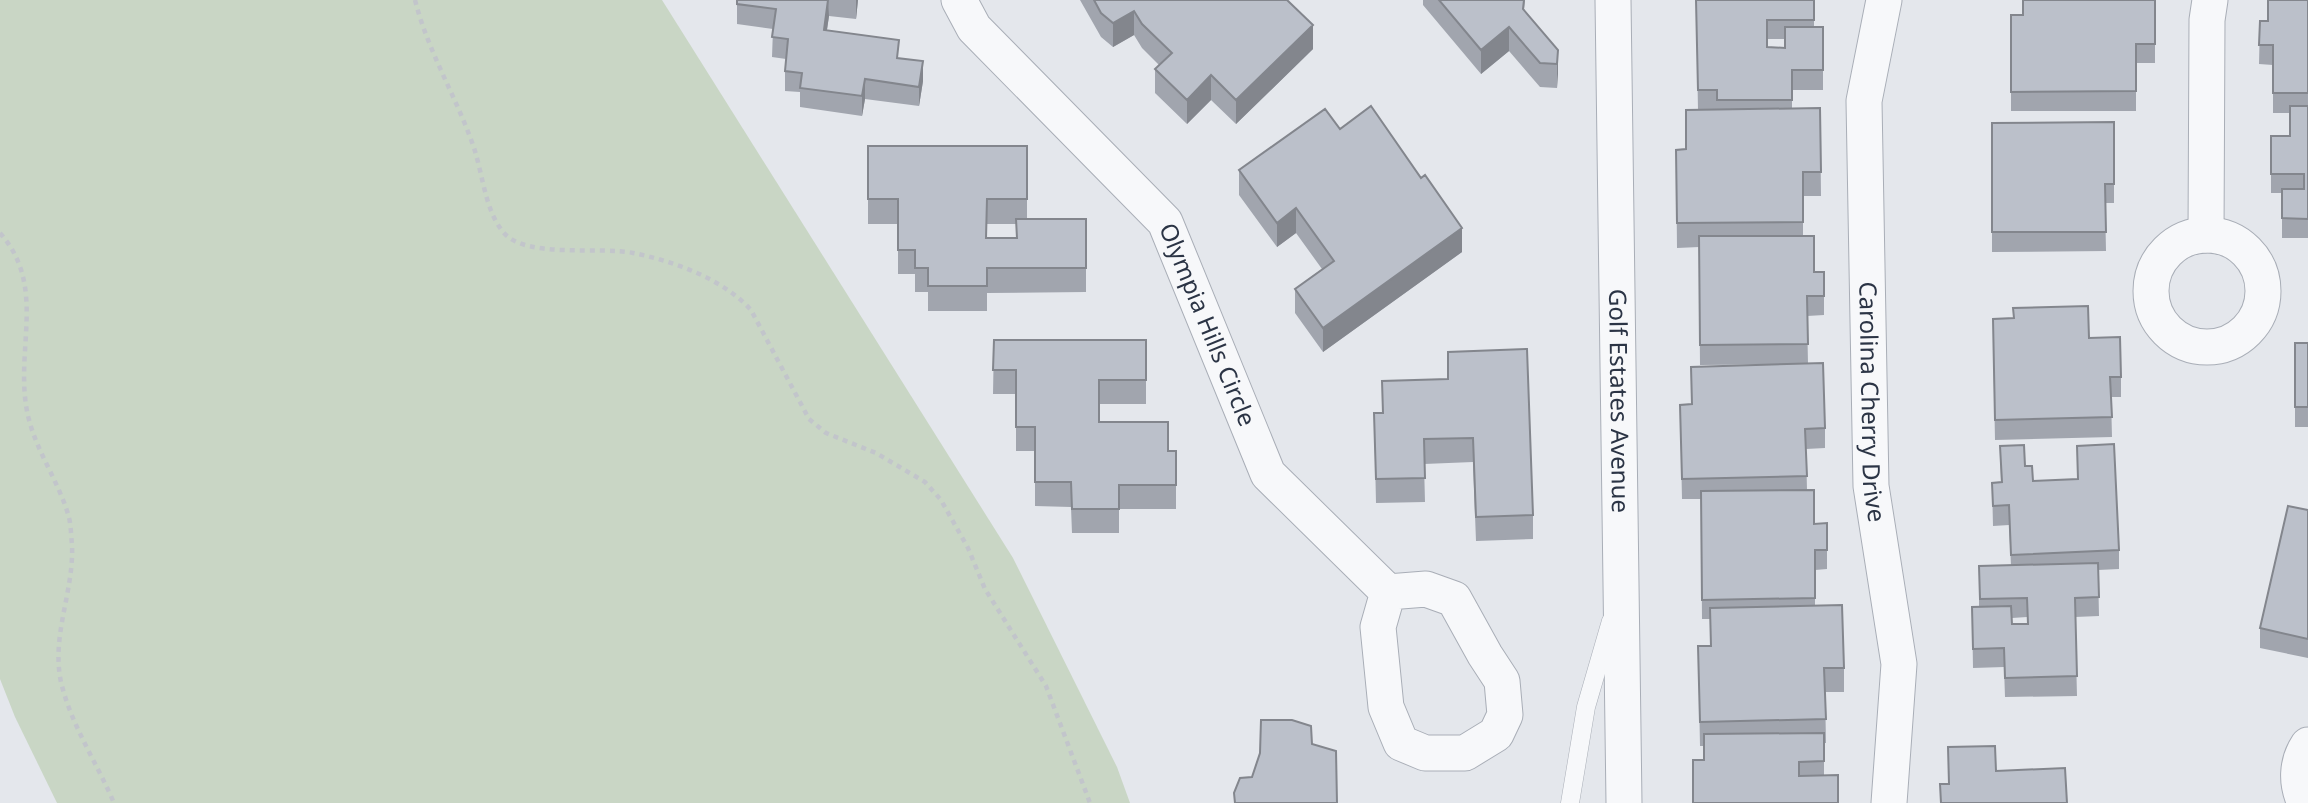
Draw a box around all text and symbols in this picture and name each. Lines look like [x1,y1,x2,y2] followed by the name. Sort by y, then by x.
[1152,218,1265,431] street label: Olympia Hills Circle
[1852,281,1894,524] street label: Carolina Cherry Drive
[1602,289,1638,513] street label: Golf Estates Avenue

